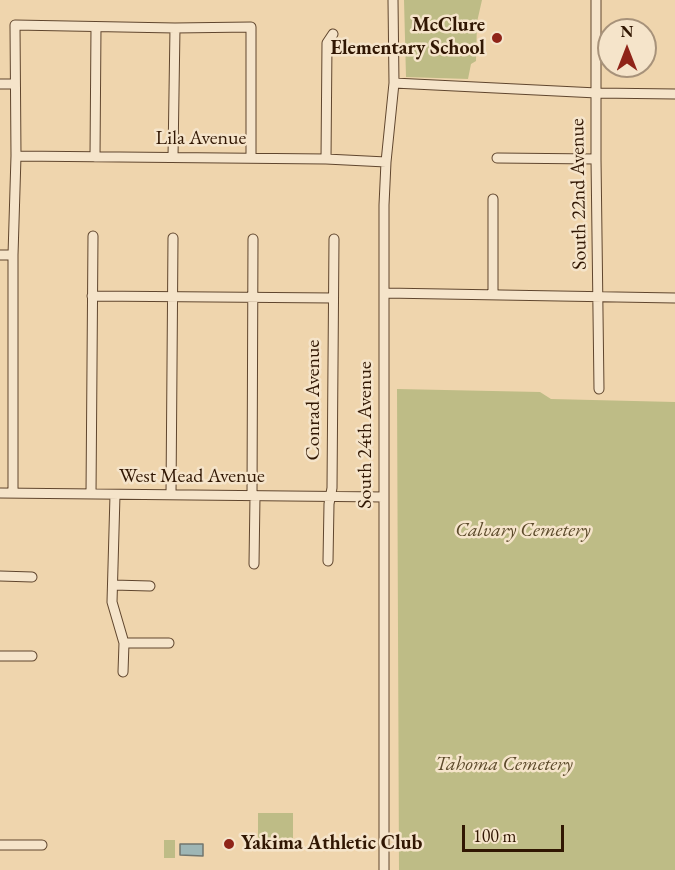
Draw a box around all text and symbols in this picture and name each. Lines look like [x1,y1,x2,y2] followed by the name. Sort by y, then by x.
[331,14,485,61] place label: McClure Elementary School
[597,18,657,78] north arrow
[621,21,633,42] text: N
[490,31,504,45] marker: McClure Elementary School
[566,118,592,270] street label: South 22nd Avenue
[156,127,246,151] street label: Lila Avenue
[302,340,326,460] street label: Conrad Avenue
[354,361,378,509] street label: South 24th Avenue
[119,465,265,489] street label: West Mead Avenue
[455,519,591,543] park label: Calvary Cemetery
[435,753,573,777] park label: Tahoma Cemetery
[465,813,567,851] scale bar
[473,824,517,847] text: 100 m
[241,832,422,856] place label: Yakima Athletic Club
[222,837,236,851] marker: Yakima Athletic Club

